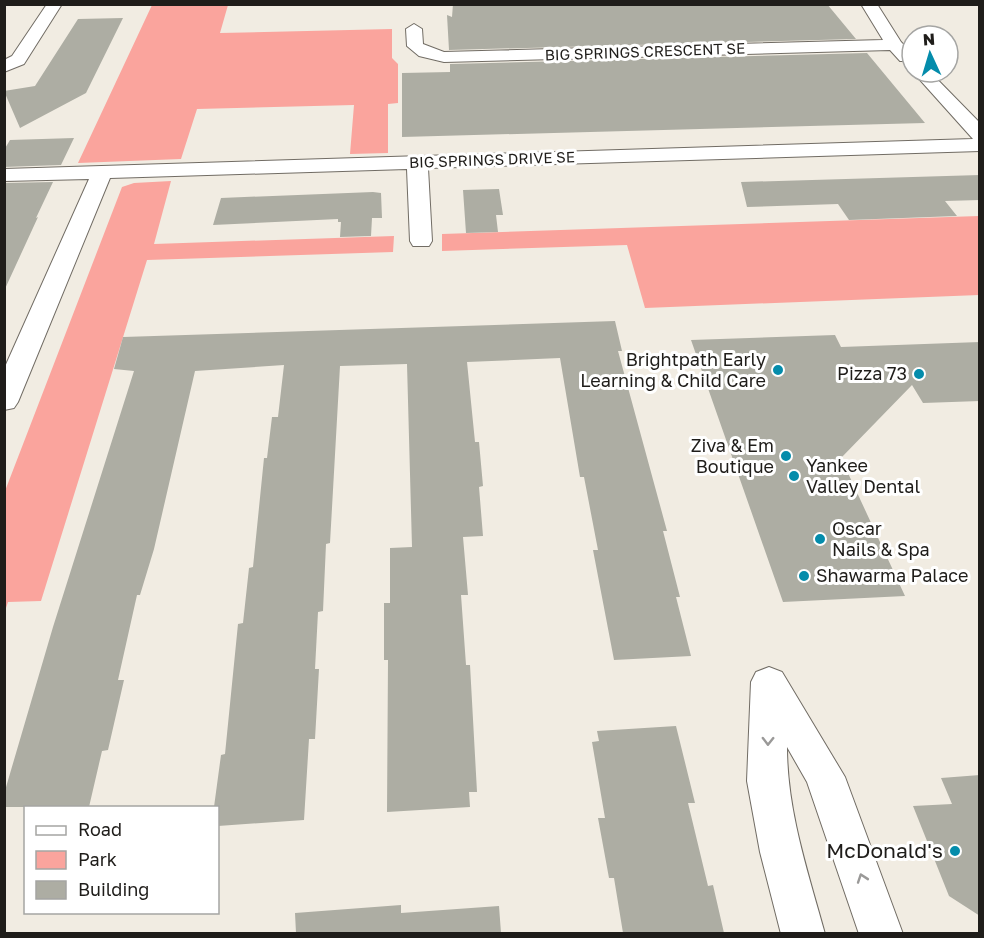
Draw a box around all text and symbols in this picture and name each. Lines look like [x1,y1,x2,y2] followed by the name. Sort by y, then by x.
[900,24,960,84] north arrow
[922,29,936,49] text: N
[544,39,745,63] street label: BIG SPRINGS CRESCENT SE
[409,147,575,171] street label: BIG SPRINGS DRIVE SE
[580,348,766,391] place label: Brightpath Early Learning & Child Care
[837,362,907,384] place label: Pizza 73
[771,363,785,377] marker: Brightpath Early Learning & Child Care
[912,367,926,381] marker: Pizza 73
[691,434,774,477] place label: Ziva & Em Boutique
[779,449,793,463] marker: Ziva & Em Boutique
[806,454,920,497] place label: Yankee Valley Dental
[787,469,801,483] marker: Yankee Valley Dental
[832,517,930,560] place label: Oscar Nails & Spa
[813,532,827,546] marker: Oscar Nails & Spa
[816,564,969,586] place label: Shawarma Palace
[797,569,811,583] marker: Shawarma Palace
[761,736,774,745] one-way arrow
[24,806,219,914] legend
[78,818,122,840] text: Road
[826,837,943,863] place label: McDonald's
[948,844,962,858] marker: McDonald's
[78,848,117,870] text: Park
[856,873,869,884] one-way arrow
[78,878,149,900] text: Building

